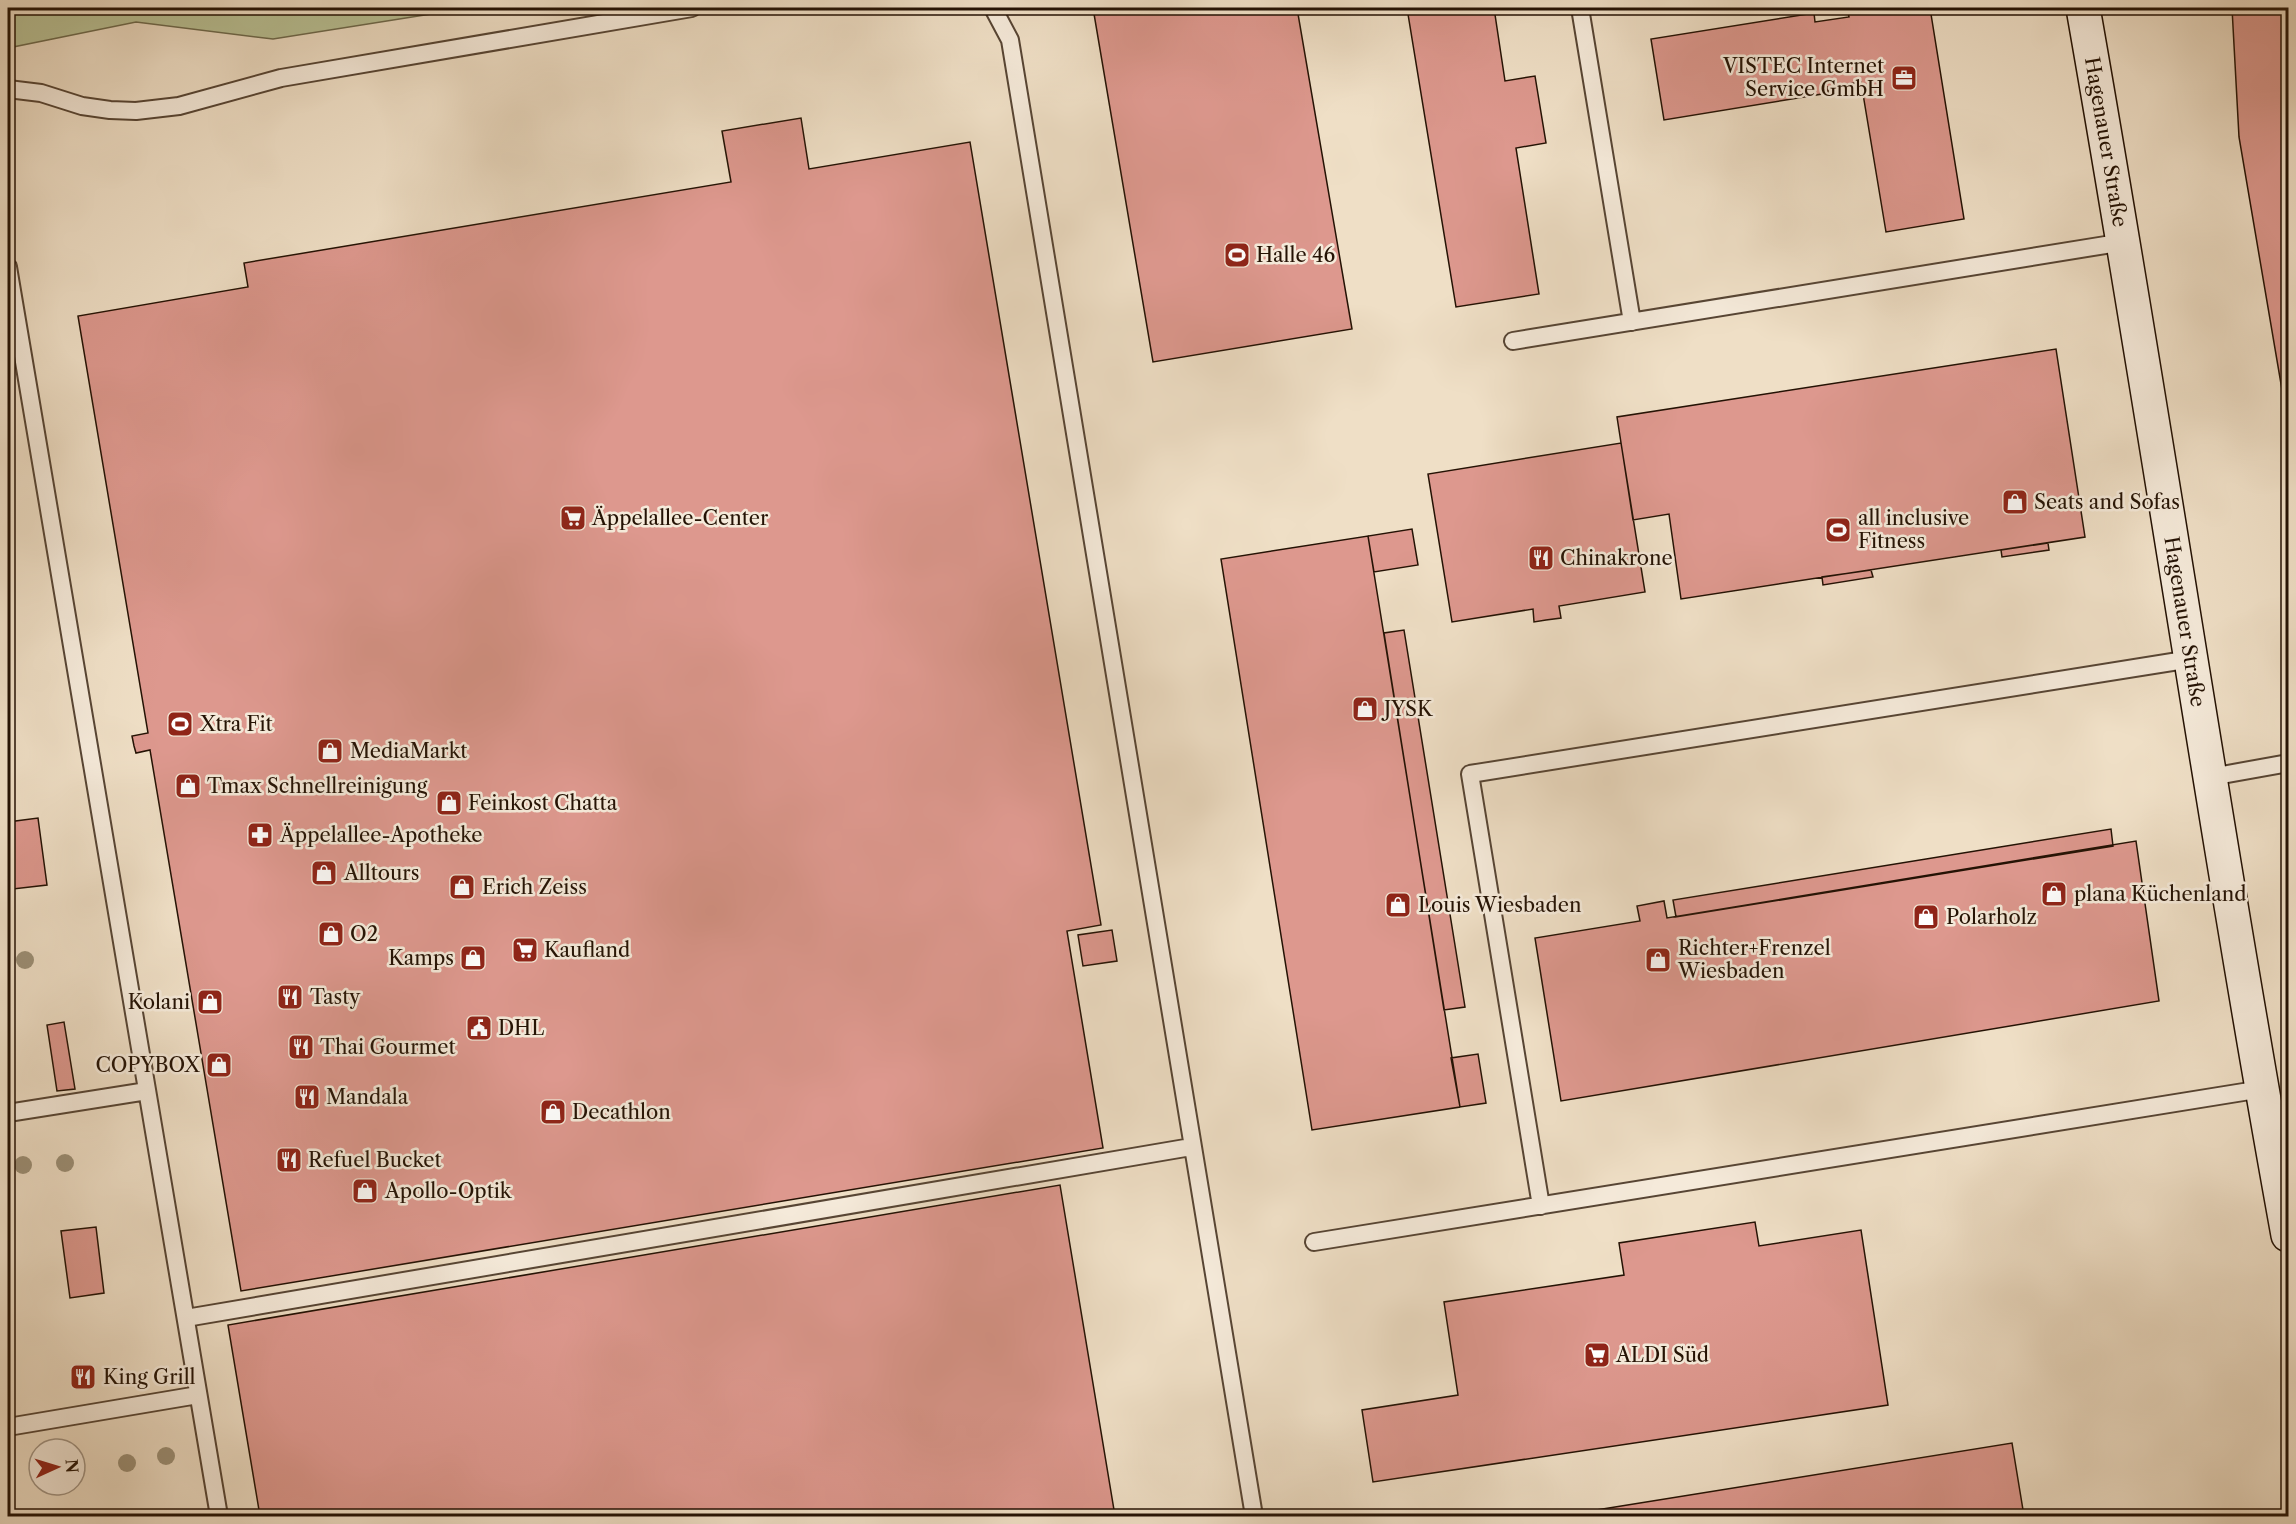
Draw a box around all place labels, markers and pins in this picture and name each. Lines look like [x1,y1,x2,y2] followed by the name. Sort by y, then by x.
[1722,54,1884,101] place label: VISTEC Internet Service GmbH
[1889,63,1919,93] office icon: VISTEC Internet Service GmbH
[1222,240,1252,270] sports icon: Halle 46
[1256,243,1335,267] place label: Halle 46
[2000,487,2030,517] shop icon: Seats and Sofas
[2034,490,2180,514] place label: Seats and Sofas
[558,503,588,533] supermarket icon: Äppelallee-Center
[591,505,769,530] place label: Äppelallee-Center
[1858,506,1969,553] place label: all inclusive Fitness
[1823,515,1853,545] sports icon: all inclusive Fitness
[1526,543,1556,573] restaurant icon: Chinakrone
[1560,546,1673,570] place label: Chinakrone
[1350,694,1380,724] shop icon: JYSK
[1381,697,1434,721] place label: JYSK
[165,709,195,739] sports icon: Xtra Fit
[199,712,273,736] place label: Xtra Fit
[315,736,345,766] shop icon: MediaMarkt
[350,739,467,763] place label: MediaMarkt
[173,771,203,801] shop icon: Tmax Schnellreinigung
[207,774,428,798] place label: Tmax Schnellreinigung
[434,788,464,818] shop icon: Feinkost Chatta
[468,791,618,815] place label: Feinkost Chatta
[245,820,275,850] pharmacy icon: Äppelallee-Apotheke
[279,822,482,847] place label: Äppelallee-Apotheke
[309,858,339,888] shop icon: Alltours
[343,861,419,885] place label: Alltours
[447,872,477,902] shop icon: Erich Zeiss
[482,875,587,899] place label: Erich Zeiss
[2039,879,2069,909] shop icon: plana Küchenland
[2074,882,2246,906] place label: plana Küchenland
[1383,890,1413,920] shop icon: Louis Wiesbaden
[1418,893,1582,917] place label: Louis Wiesbaden
[1911,902,1941,932] shop icon: Polarholz
[1946,905,2037,929] place label: Polarholz
[316,919,346,949] shop icon: O2
[350,922,378,946] place label: O2
[510,935,540,965] supermarket icon: Kaufland
[1677,936,1831,983] place label: Richter+Frenzel Wiesbaden
[544,938,630,962] place label: Kaufland
[458,943,488,973] shop icon: Kamps
[1643,945,1673,975] shop icon: Richter+Frenzel Wiesbaden
[388,946,454,970] place label: Kamps
[275,982,305,1012] restaurant icon: Tasty
[310,985,361,1009] place label: Tasty
[195,987,225,1017] shop icon: Kolani
[128,990,190,1014] place label: Kolani
[464,1013,494,1043] public building icon: DHL
[498,1016,544,1040] place label: DHL
[286,1032,316,1062] restaurant icon: Thai Gourmet
[320,1035,455,1059] place label: Thai Gourmet
[204,1050,234,1080] shop icon: COPYBOX
[95,1053,200,1077] place label: COPYBOX
[292,1082,322,1112] restaurant icon: Mandala
[326,1085,409,1109] place label: Mandala
[538,1097,568,1127] shop icon: Decathlon
[572,1100,671,1124] place label: Decathlon
[274,1145,304,1175] restaurant icon: Refuel Bucket
[308,1148,442,1172] place label: Refuel Bucket
[350,1176,380,1206] shop icon: Apollo-Optik
[384,1179,513,1203] place label: Apollo-Optik
[1582,1340,1612,1370] supermarket icon: ALDI Süd
[1615,1343,1709,1367] place label: ALDI Süd
[68,1362,98,1392] restaurant icon: King Grill
[103,1365,196,1389] place label: King Grill

